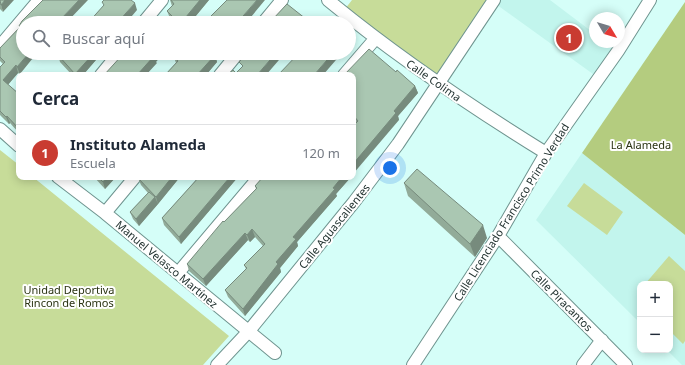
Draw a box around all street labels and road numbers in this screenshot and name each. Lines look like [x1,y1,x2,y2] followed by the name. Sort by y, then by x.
[404,56,464,104] street label: Calle Colima
[450,120,572,304] street label: Calle Licenciado Francisco Primo Verdad
[295,180,373,272] street label: Calle Aguascalientes
[113,217,221,311] street label: Manuel Velasco Martínez
[528,266,596,334] street label: Calle Piracantos

